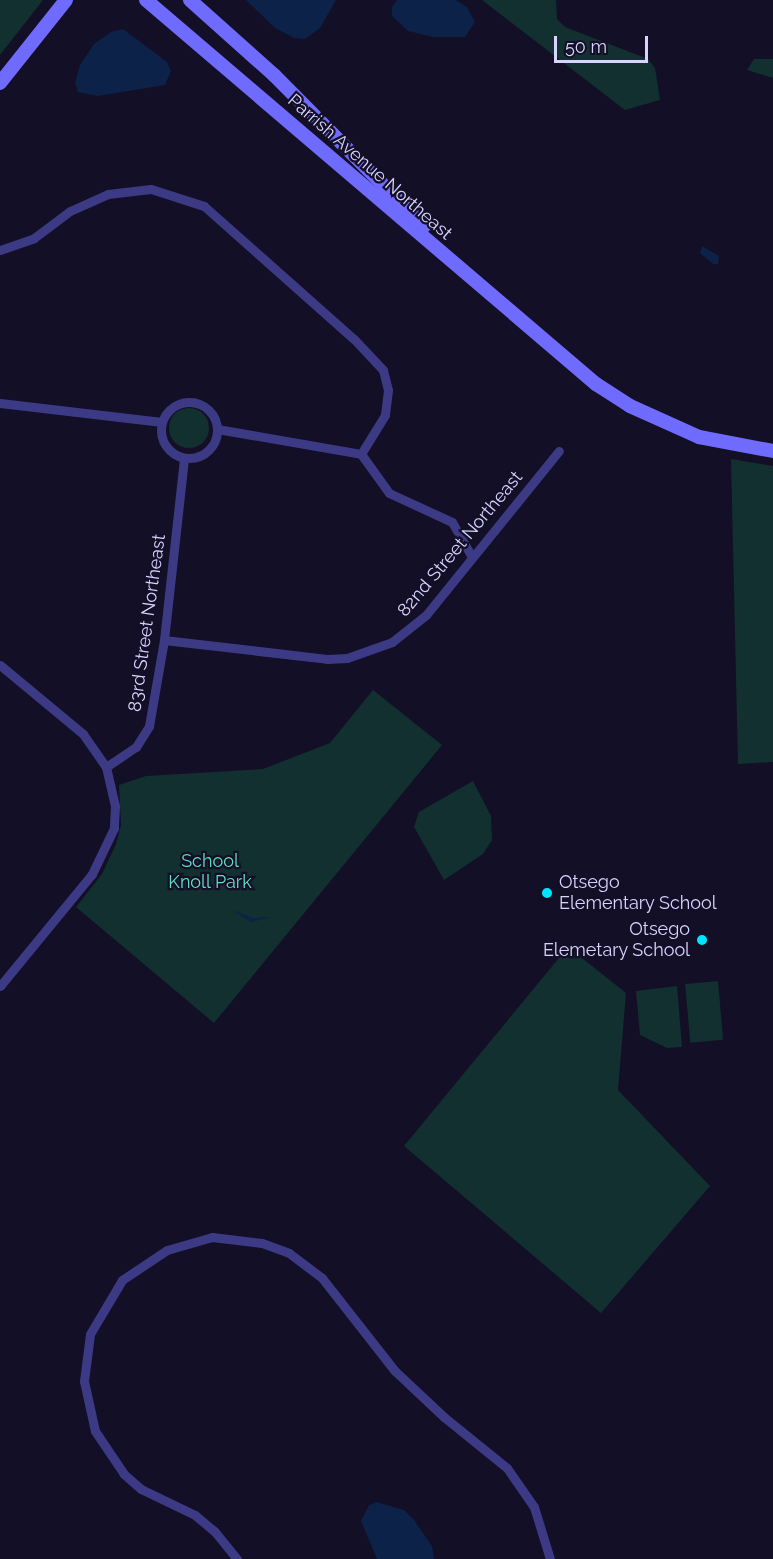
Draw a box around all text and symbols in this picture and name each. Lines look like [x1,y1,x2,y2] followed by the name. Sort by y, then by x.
[557,24,652,62] scale bar
[565,36,607,57] text: 50 m
[283,90,457,244] street label: Parrish Avenue Northeast
[393,467,527,621] street label: 82nd Street Northeast
[124,533,170,713] street label: 83rd Street Northeast
[168,851,252,894] park label: School Knoll Park
[559,872,717,914] place label: Otsego Elementary School
[540,886,554,900] marker: Otsego Elementary School
[542,919,690,962] place label: Otsego Elemetary School
[695,933,709,947] marker: Otsego Elemetary School

